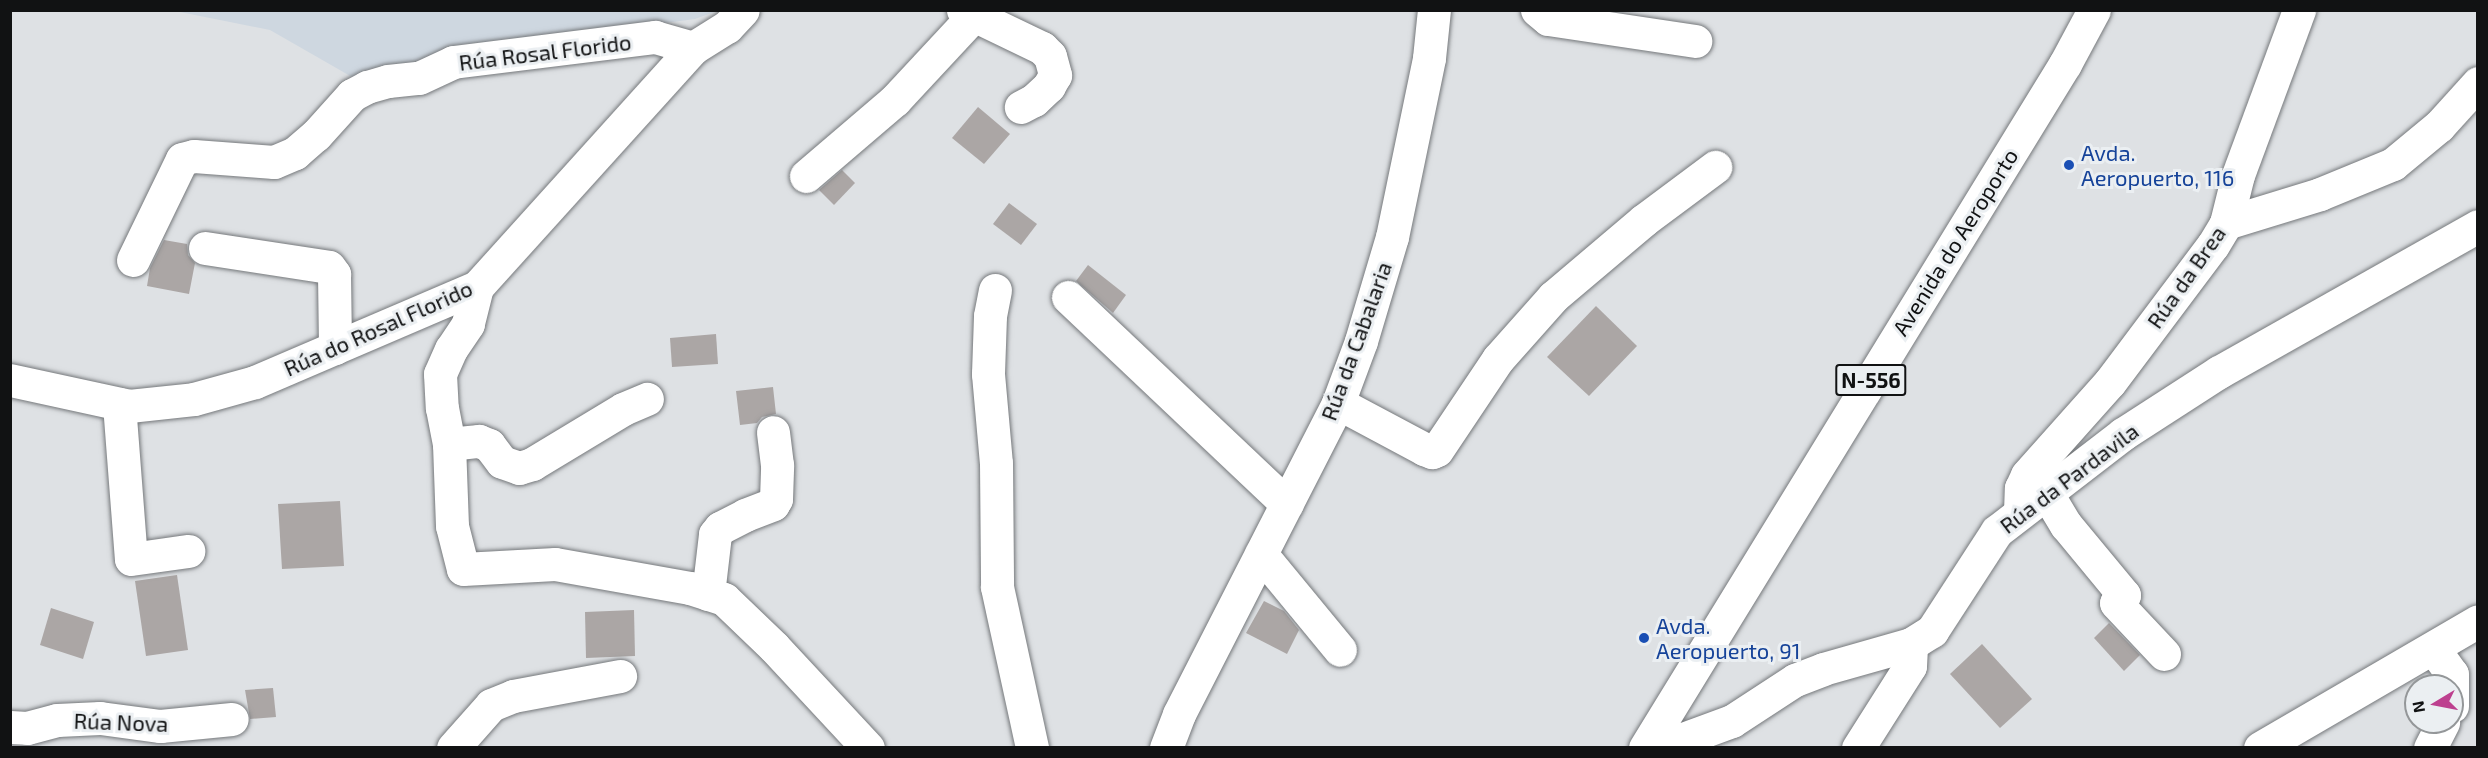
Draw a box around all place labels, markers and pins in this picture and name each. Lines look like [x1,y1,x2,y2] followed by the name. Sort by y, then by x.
[2081,139,2234,190] place label: Avda. Aeropuerto, 116
[2062,158,2076,172] marker: Avda. Aeropuerto, 116
[1656,612,1801,664] place label: Avda. Aeropuerto, 91
[1637,631,1651,645] marker: Avda. Aeropuerto, 91

